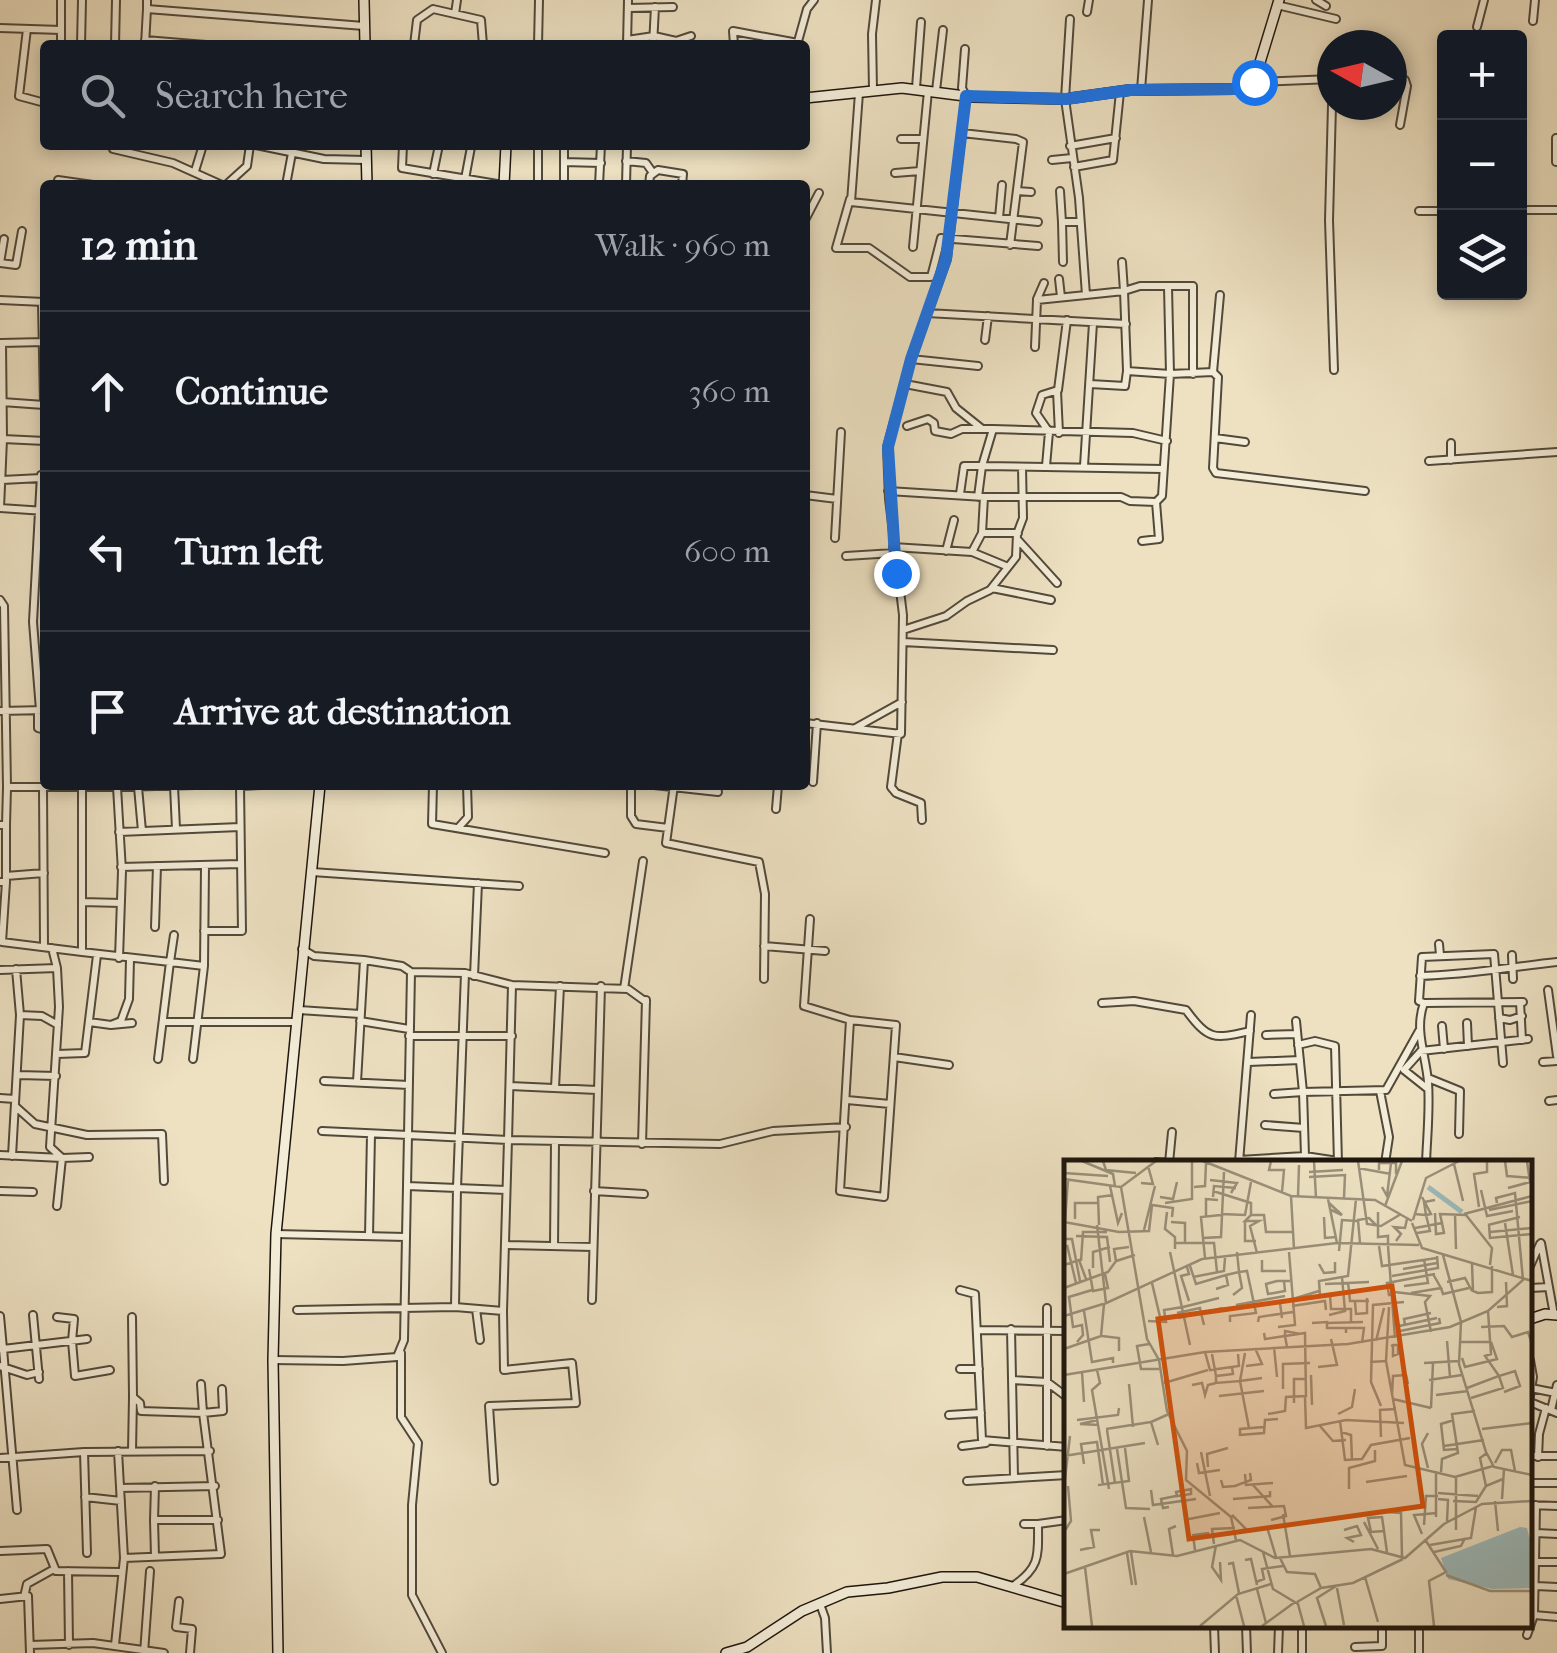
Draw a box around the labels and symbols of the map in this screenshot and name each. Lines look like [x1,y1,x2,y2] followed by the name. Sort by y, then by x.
[1317,30,1407,120] north arrow
[1232,60,1278,106] route start
[874,551,920,597] route end
[1064,1160,1532,1628] inset map

